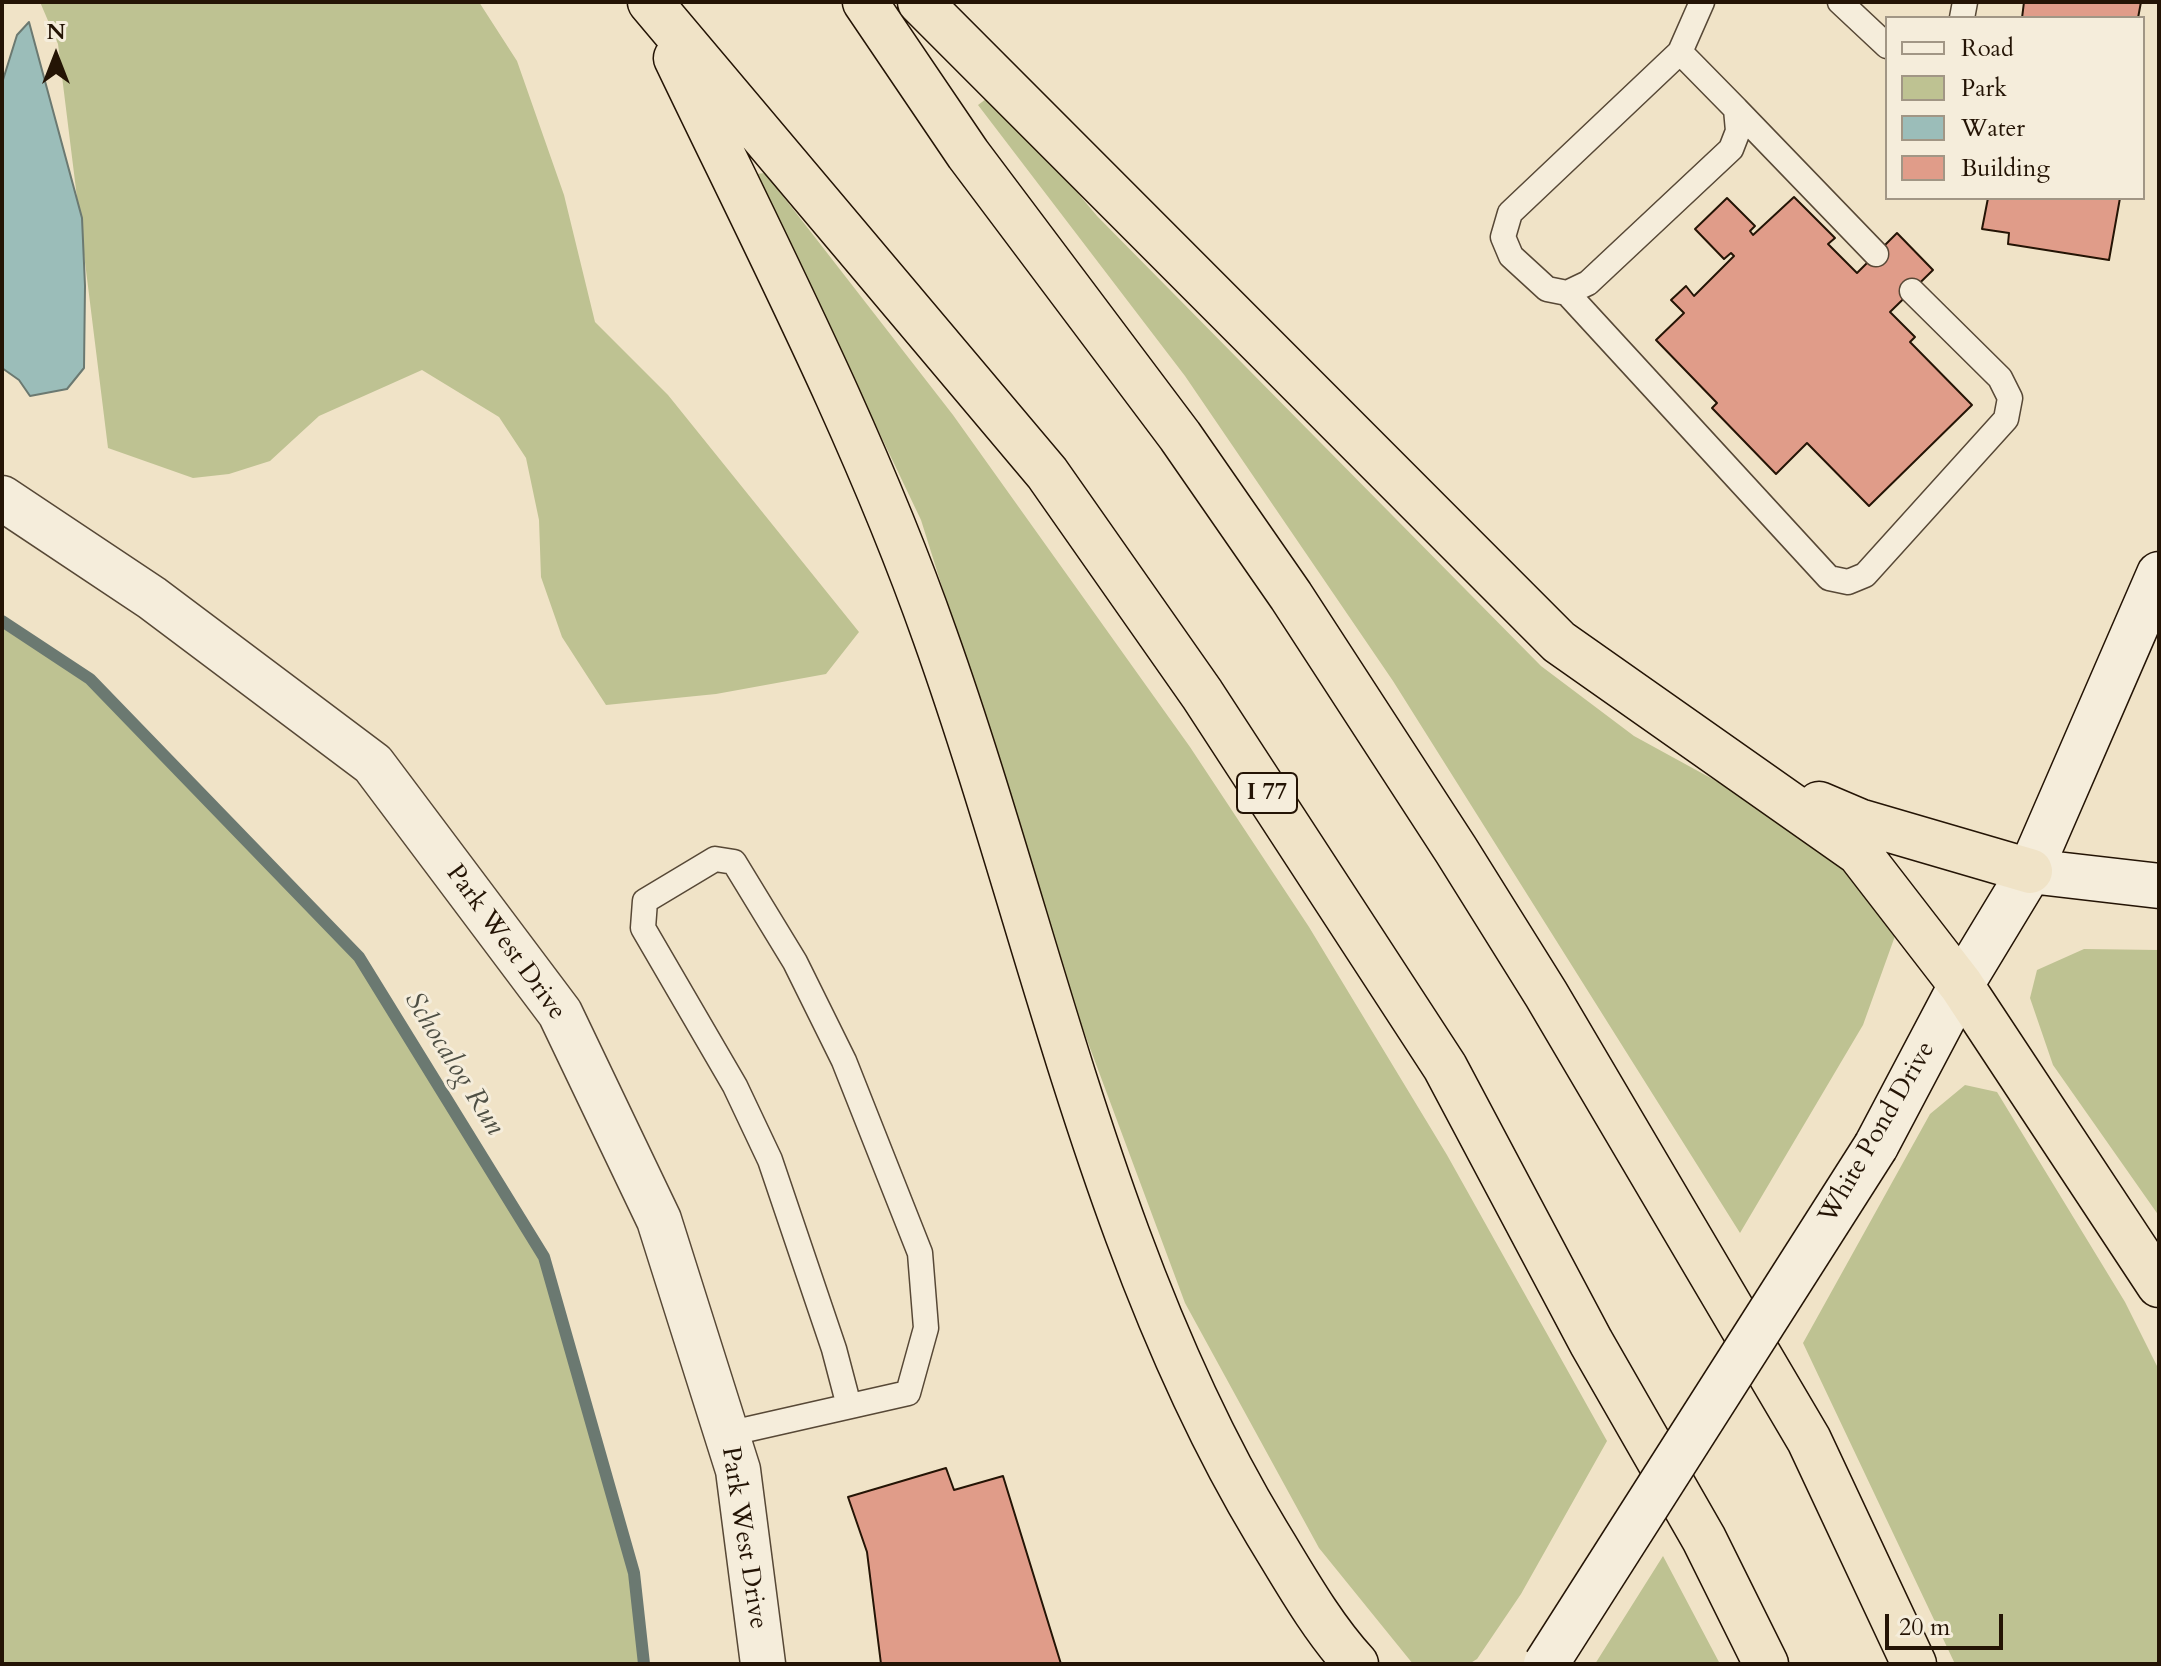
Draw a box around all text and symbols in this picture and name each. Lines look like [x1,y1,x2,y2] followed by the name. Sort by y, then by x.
[16,16,96,96] north arrow
[1885,16,2145,200] legend
[46,17,66,47] text: N
[1961,32,2014,65] text: Road
[1961,72,2007,105] text: Park
[1961,112,2025,145] text: Water
[1961,152,2050,185] text: Building
[1237,773,1297,813] road number: I 77
[438,859,572,1027] street label: Park West Drive
[396,986,510,1142] water label: Schocalog Run
[1813,1036,1943,1230] street label: White Pond Drive
[713,1445,773,1631] street label: Park West Drive
[1889,1598,2007,1648] scale bar
[1899,1611,1950,1644] text: 20 m

